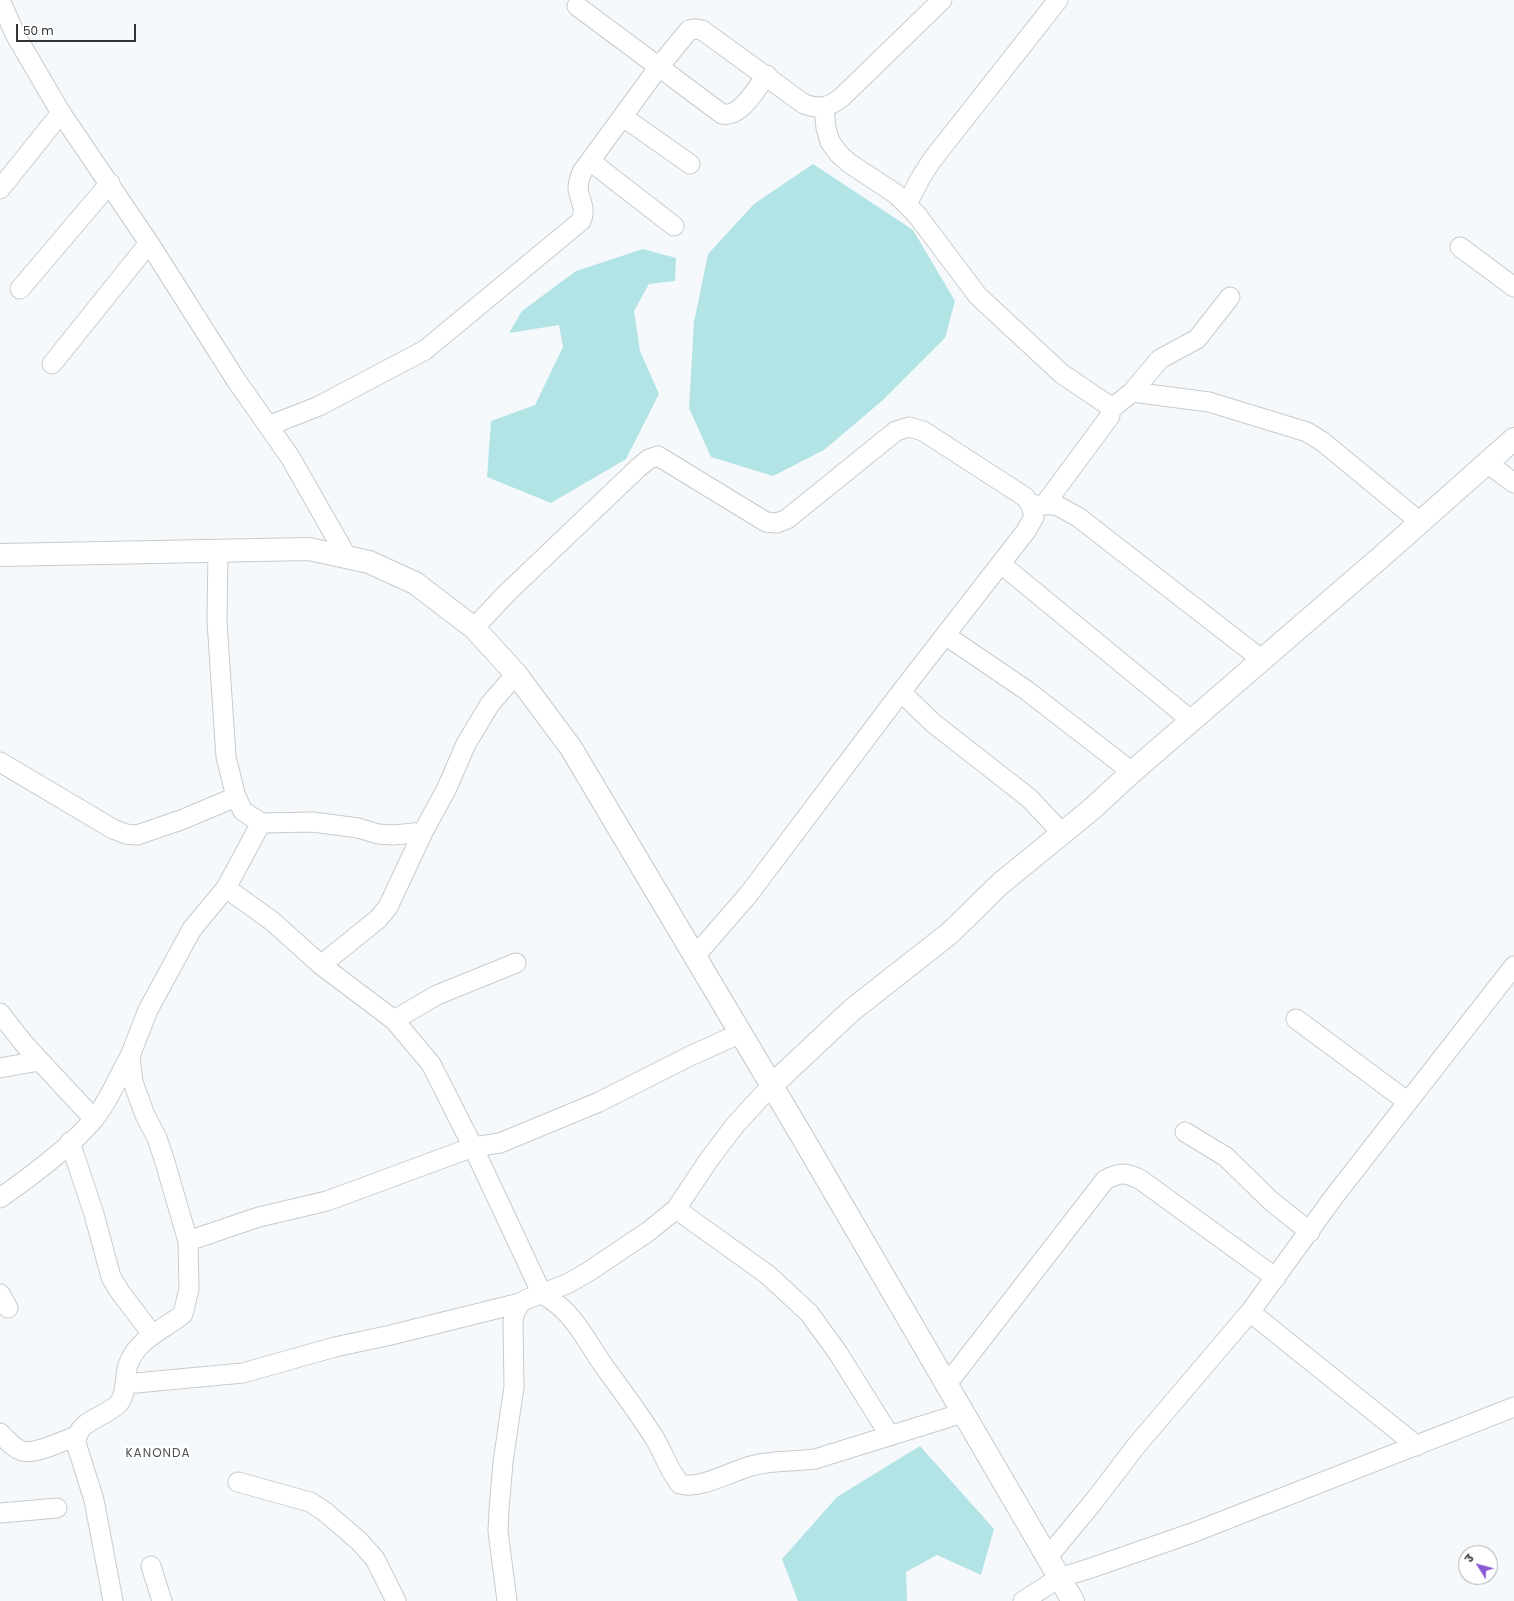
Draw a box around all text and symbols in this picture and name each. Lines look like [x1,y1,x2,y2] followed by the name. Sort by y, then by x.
[18,16,138,42] scale bar
[23,22,54,39] text: 50 m
[125,1447,191,1461] district label: KANONDA
[1458,1545,1498,1585] north arrow
[1461,1551,1477,1566] text: उ

